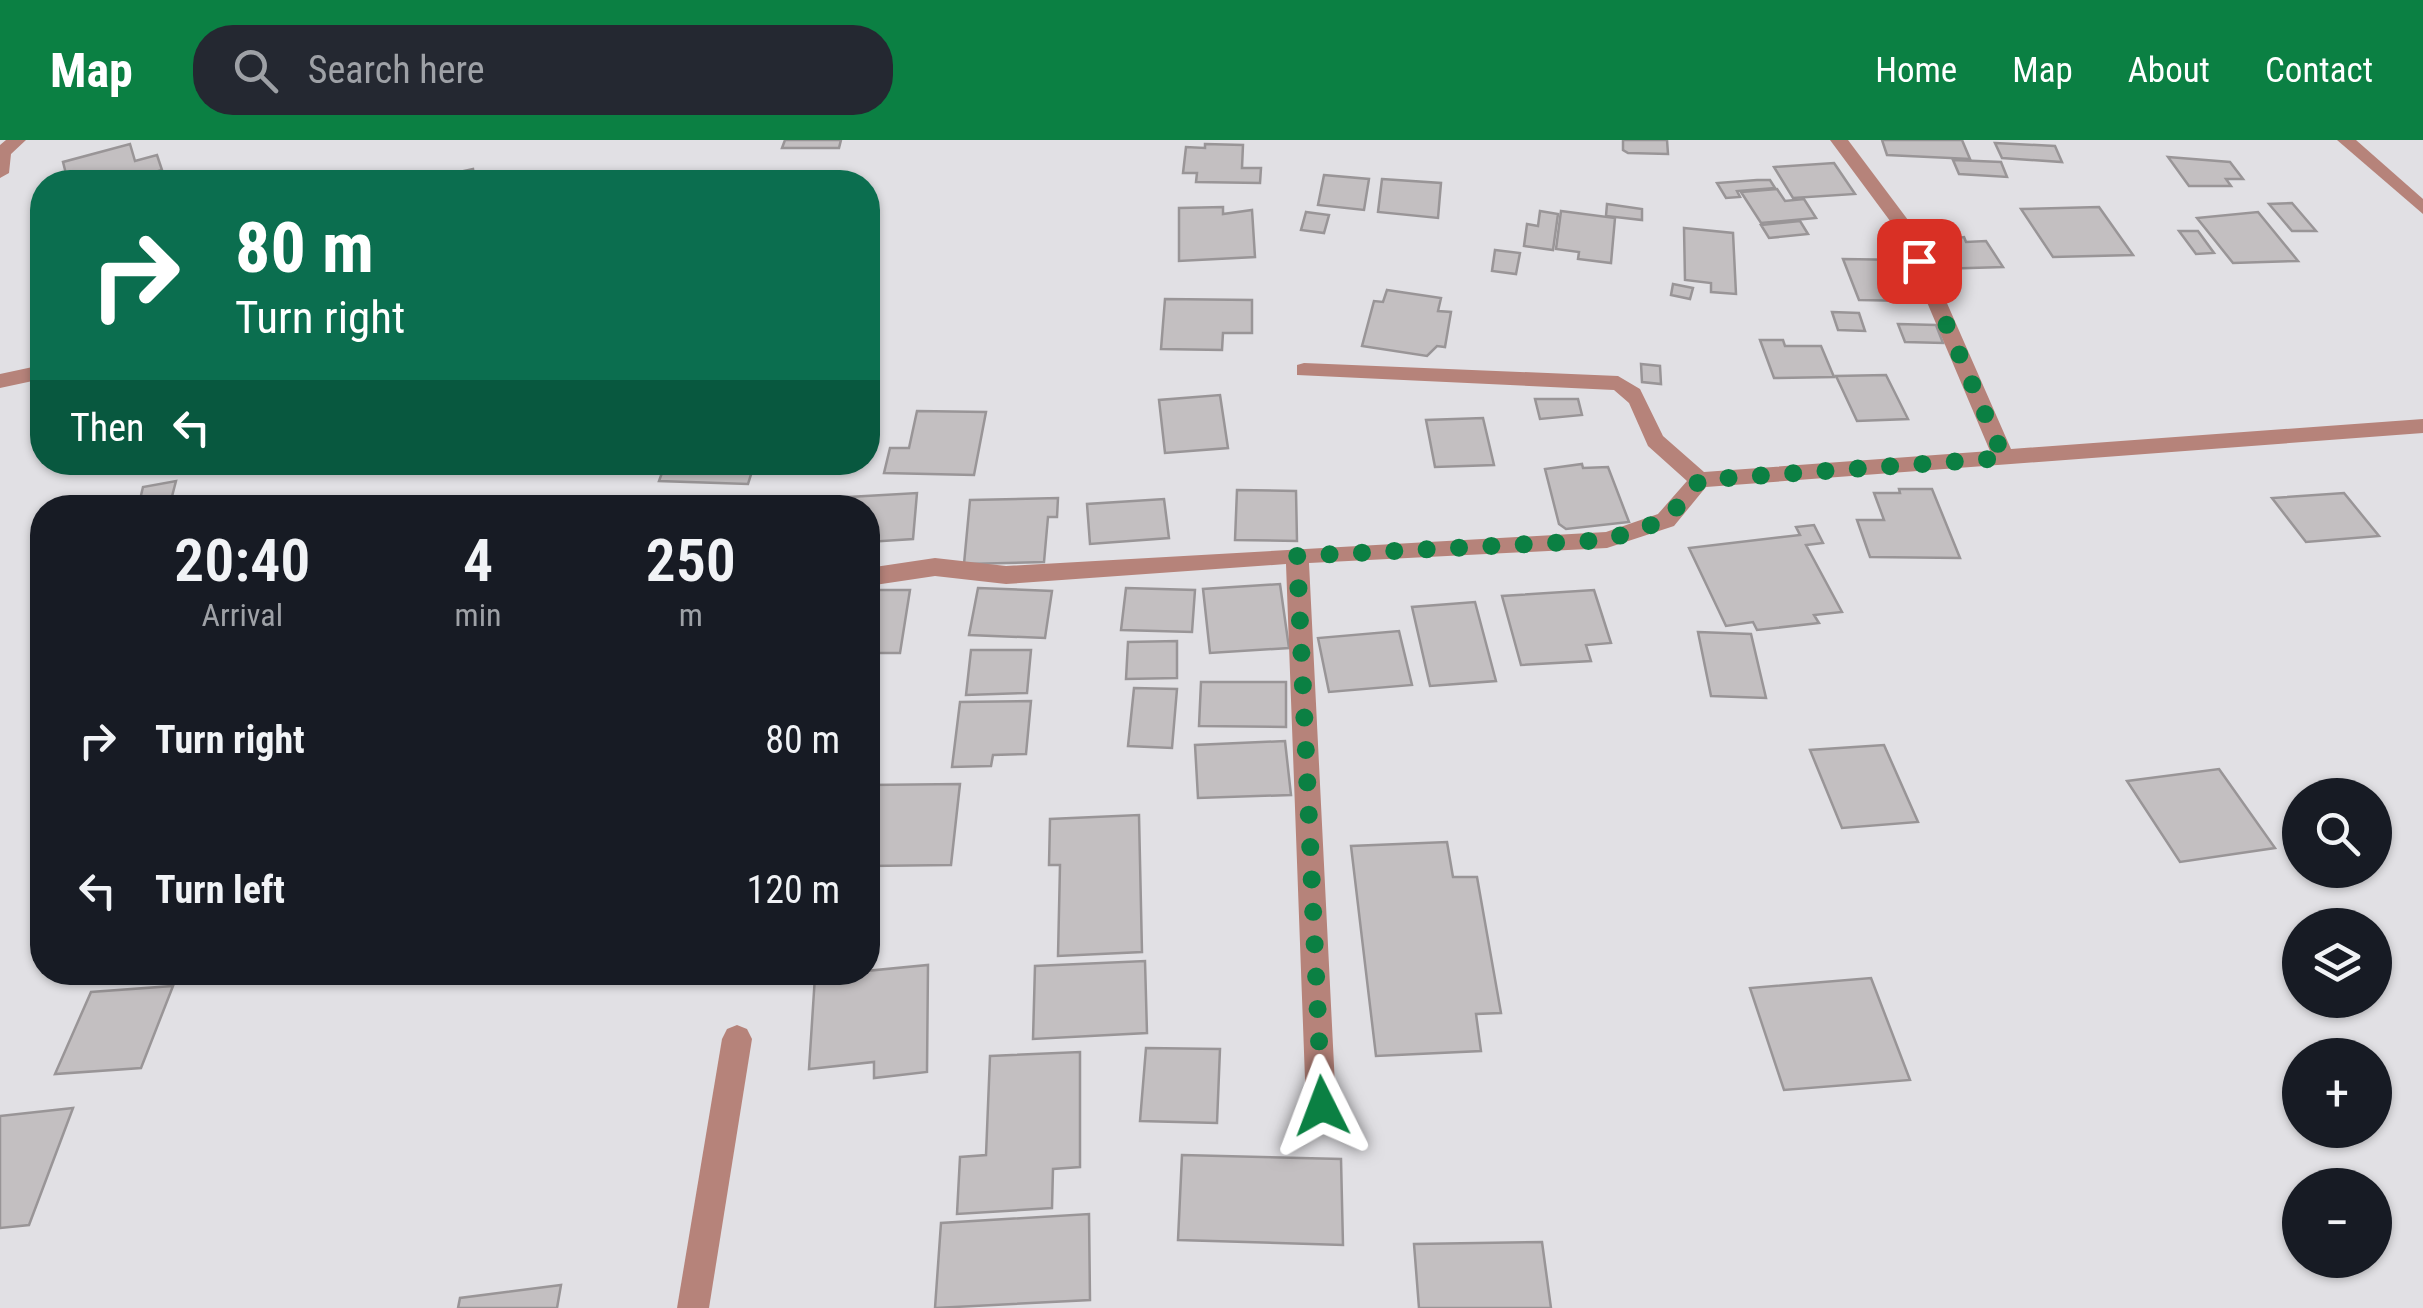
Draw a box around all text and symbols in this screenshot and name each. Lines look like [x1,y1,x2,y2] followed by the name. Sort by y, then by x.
[193,25,893,115] search box
[50,42,133,99] text: Map
[228,43,283,98] icon: search
[308,48,485,92] text: Search here
[1875,50,1957,91] text: Home
[2012,50,2073,91] text: Map
[2128,50,2210,91] text: About
[2265,50,2373,91] text: Contact
[235,207,374,289] text: 80 m
[70,210,200,340] icon: right
[1877,219,1962,304] pin
[1892,234,1947,289] icon: arrive
[235,291,405,344] text: Turn right
[164,400,219,455] icon: left
[70,406,144,450] text: Then
[174,525,311,596] text: 20:40
[463,525,493,596] text: 4
[645,525,736,596] text: 250
[202,596,283,634] text: Arrival
[455,596,501,634] text: min
[679,596,703,634] text: m
[70,713,125,768] icon: right
[155,718,305,762] text: Turn right
[765,718,840,762] text: 80 m
[2282,778,2392,1278] map controls
[2282,778,2392,888] button: search
[70,863,125,918] icon: left
[155,868,285,912] text: Turn left
[746,868,840,912] text: 120 m
[2282,908,2392,1018] button: layers
[2282,1038,2392,1148] button: +
[1270,1054,1374,1158] position arrow
[2282,1168,2392,1278] button: −

